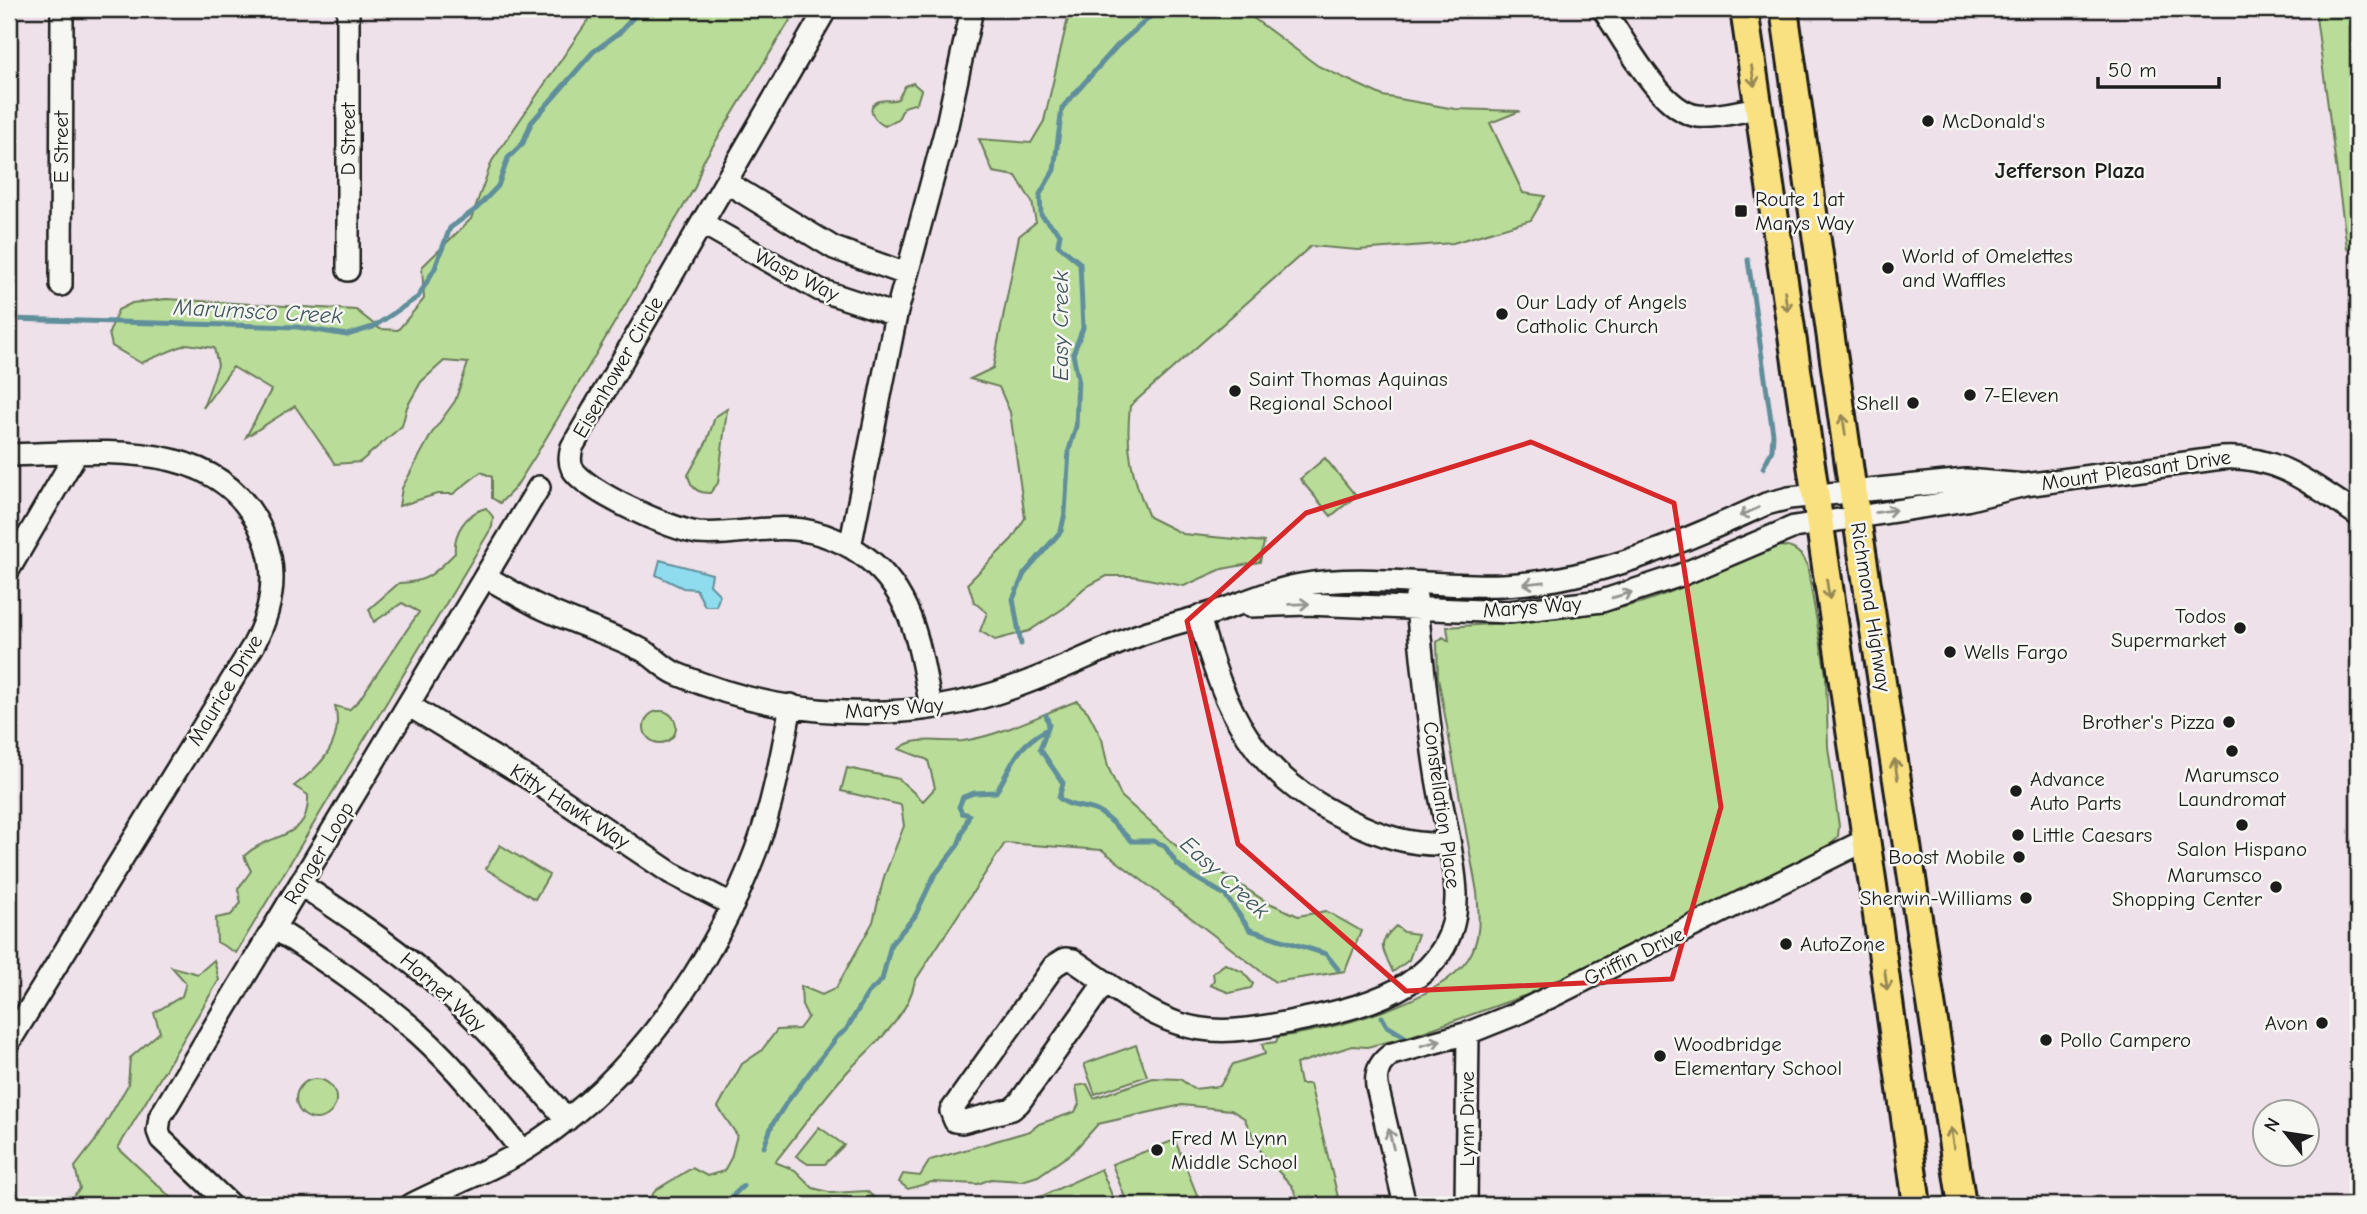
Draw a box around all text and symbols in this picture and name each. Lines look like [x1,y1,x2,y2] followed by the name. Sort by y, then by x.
[2098,46,2218,90] scale bar
[2108,58,2157,82] text: 50 m
[1747,64,1760,87] one-way arrow
[336,102,360,175] street label: D Street
[1942,109,2045,133] place label: McDonald's
[49,110,73,183] street label: E Street
[1920,113,1936,129] marker: McDonald's
[1995,157,2145,184] district label: Jefferson Plaza
[1755,187,1855,235] place label: Route 1 at Marys Way
[1733,203,1749,219] marker: Route 1 at Marys Way
[751,244,844,307] street label: Wasp Way
[1902,244,2073,292] place label: World of Omelettes and Waffles
[1880,260,1896,276] marker: World of Omelettes and Waffles
[1047,270,1074,381] water label: Easy Creek
[1516,290,1687,338] place label: Our Lady of Angels Catholic Church
[1780,290,1793,312] one-way arrow
[568,292,668,442] street label: Eisenhower Circle
[172,294,344,329] water label: Marumsco Creek
[1494,306,1510,322] marker: Our Lady of Angels Catholic Church
[1249,367,1448,415] place label: Saint Thomas Aquinas Regional School
[1227,383,1243,399] marker: Saint Thomas Aquinas Regional School
[1984,383,2059,407] place label: 7-Eleven
[1962,387,1978,403] marker: 7-Eleven
[1856,391,1899,415] place label: Shell
[1905,395,1921,411] marker: Shell
[1837,415,1850,437] one-way arrow
[2040,445,2232,495] street label: Mount Pleasant Drive
[1874,504,1897,517] one-way arrow
[1739,506,1760,519] one-way arrow
[1846,520,1896,694] street label: Richmond Highway
[1523,576,1546,589] one-way arrow
[1822,577,1835,600] one-way arrow
[1611,588,1633,601] one-way arrow
[1482,592,1583,622] street label: Marys Way
[1287,598,1310,611] one-way arrow
[2111,604,2227,652] place label: Todos Supermarket
[2232,620,2248,636] marker: Todos Supermarket
[182,630,268,750] street label: Maurice Drive
[1964,640,2068,664] place label: Wells Fargo
[1942,644,1958,660] marker: Wells Fargo
[844,693,945,723] street label: Marys Way
[2082,710,2215,734] place label: Brother's Pizza
[2221,714,2237,730] marker: Brother's Pizza
[1418,720,1466,890] street label: Constellation Place
[2224,743,2240,759] marker: Marumsco Laundromat
[506,758,635,854] street label: Kitty Hawk Way
[1889,758,1902,781] one-way arrow
[2178,763,2287,811] place label: Marumsco Laundromat
[2030,767,2121,815] place label: Advance Auto Parts
[2008,783,2024,799] marker: Advance Auto Parts
[279,797,359,909] street label: Ranger Loop
[2234,817,2250,833] marker: Salon Hispano
[2032,823,2152,847] place label: Little Caesars
[2010,827,2026,843] marker: Little Caesars
[1175,831,1275,925] water label: Easy Creek
[2177,837,2307,861] place label: Salon Hispano
[1888,845,2005,869] place label: Boost Mobile
[2011,849,2027,865] marker: Boost Mobile
[2112,863,2263,911] place label: Marumsco Shopping Center
[2268,879,2284,895] marker: Marumsco Shopping Center
[1860,886,2012,910] place label: Sherwin-Williams
[2018,890,2034,906] marker: Sherwin-Williams
[1580,921,1688,991] street label: Griffin Drive
[1800,932,1885,956] place label: AutoZone
[1778,936,1794,952] marker: AutoZone
[395,947,491,1037] street label: Hornet Way
[1880,968,1893,991] one-way arrow
[2265,1011,2308,1035] place label: Avon
[2314,1015,2330,1031] marker: Avon
[2060,1028,2191,1052] place label: Pollo Campero
[1674,1032,1842,1080] place label: Woodbridge Elementary School
[2038,1032,2054,1048] marker: Pollo Campero
[1419,1036,1441,1049] one-way arrow
[1652,1048,1668,1064] marker: Woodbridge Elementary School
[1455,1071,1479,1167] street label: Lynn Drive
[2252,1098,2322,1168] north arrow
[2260,1114,2285,1136] text: N
[1171,1126,1298,1174] place label: Fred M Lynn Middle School
[1945,1127,1958,1150] one-way arrow
[1383,1128,1396,1150] one-way arrow
[1149,1142,1165,1158] marker: Fred M Lynn Middle School

